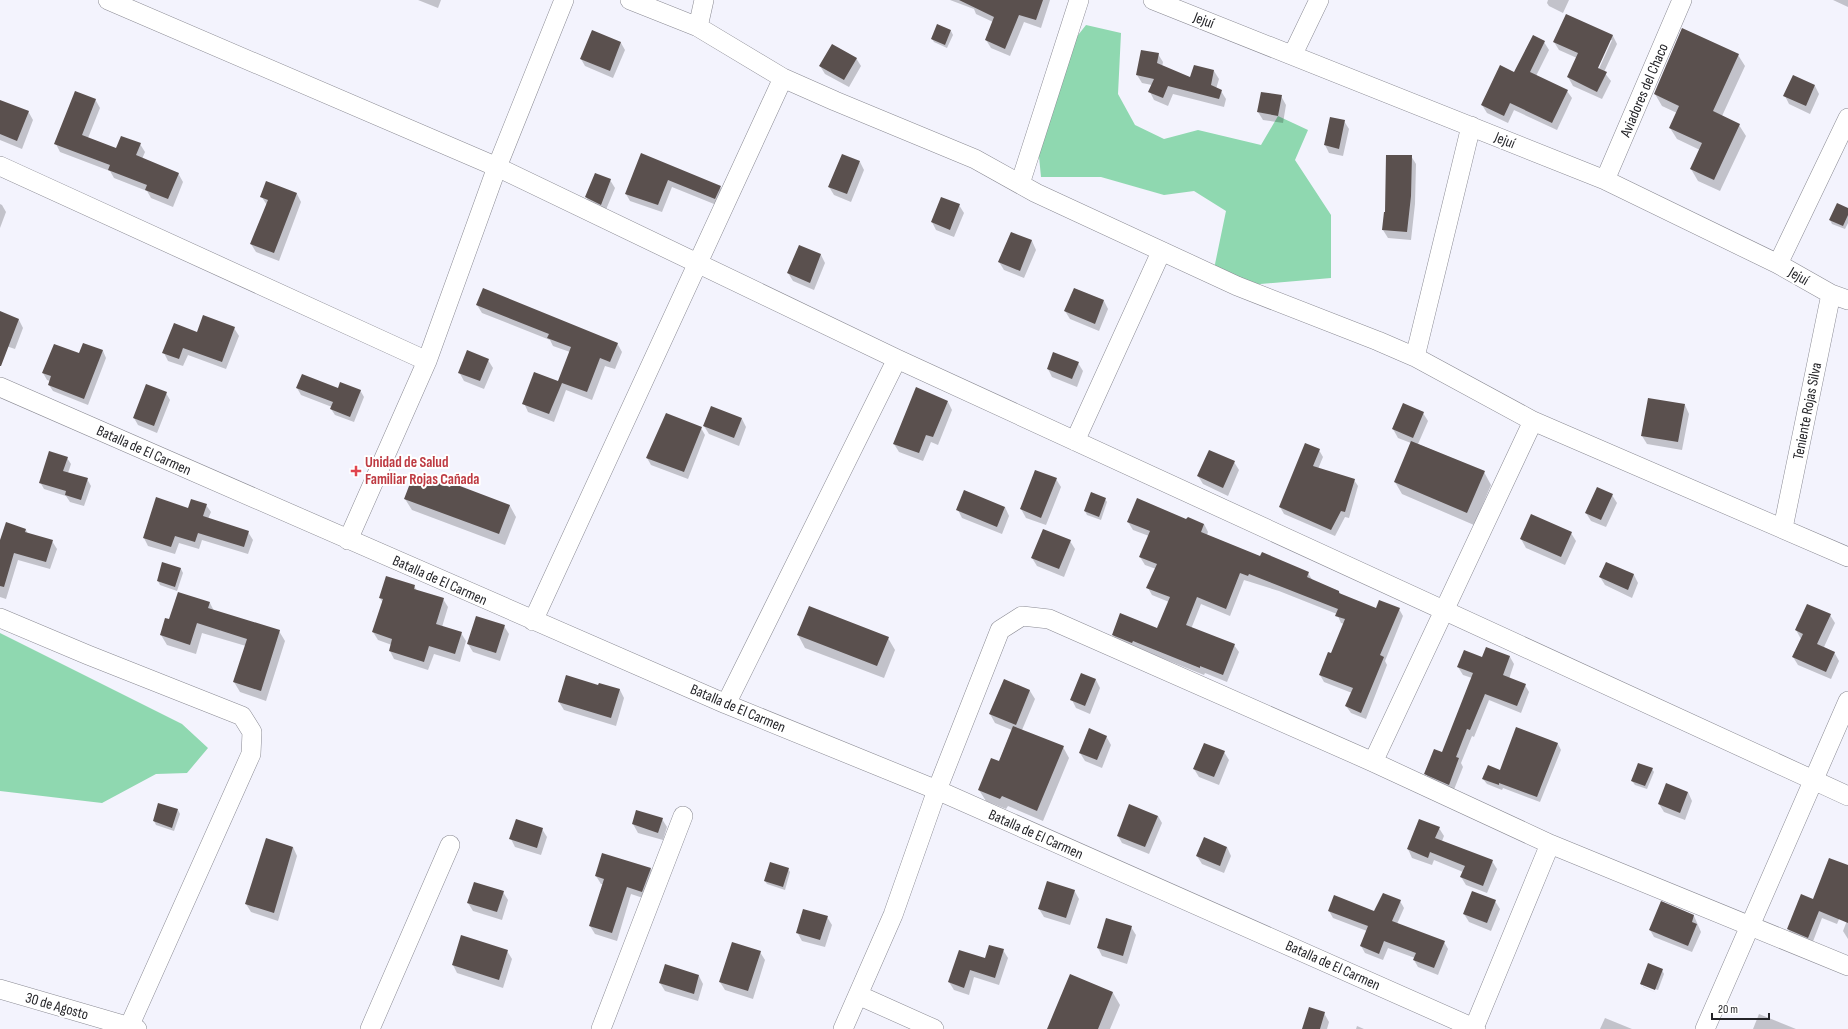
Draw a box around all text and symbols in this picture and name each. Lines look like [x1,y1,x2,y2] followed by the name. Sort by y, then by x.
[1190,8,1217,33] street label: Jejuí
[1616,40,1673,141] street label: Aviadores del Chaco
[1491,127,1518,153] street label: Jejuí
[1784,262,1813,290] street label: Jejuí
[1789,361,1826,461] street label: Teniente Rojas Silva
[93,421,194,480] street label: Batalla de El Carmen
[365,453,479,489] place label: Unidad de Salud Familiar Rojas Cañada
[350,465,362,477] marker: Unidad de Salud Familiar Rojas Cañada
[389,551,490,610] street label: Batalla de El Carmen
[687,680,788,737] street label: Batalla de El Carmen
[985,805,1086,864] street label: Batalla de El Carmen
[1282,936,1383,995] street label: Batalla de El Carmen
[23,988,91,1025] street label: 30 de Agosto
[1712,995,1769,1021] scale bar
[1718,1002,1738,1017] text: 20 m

